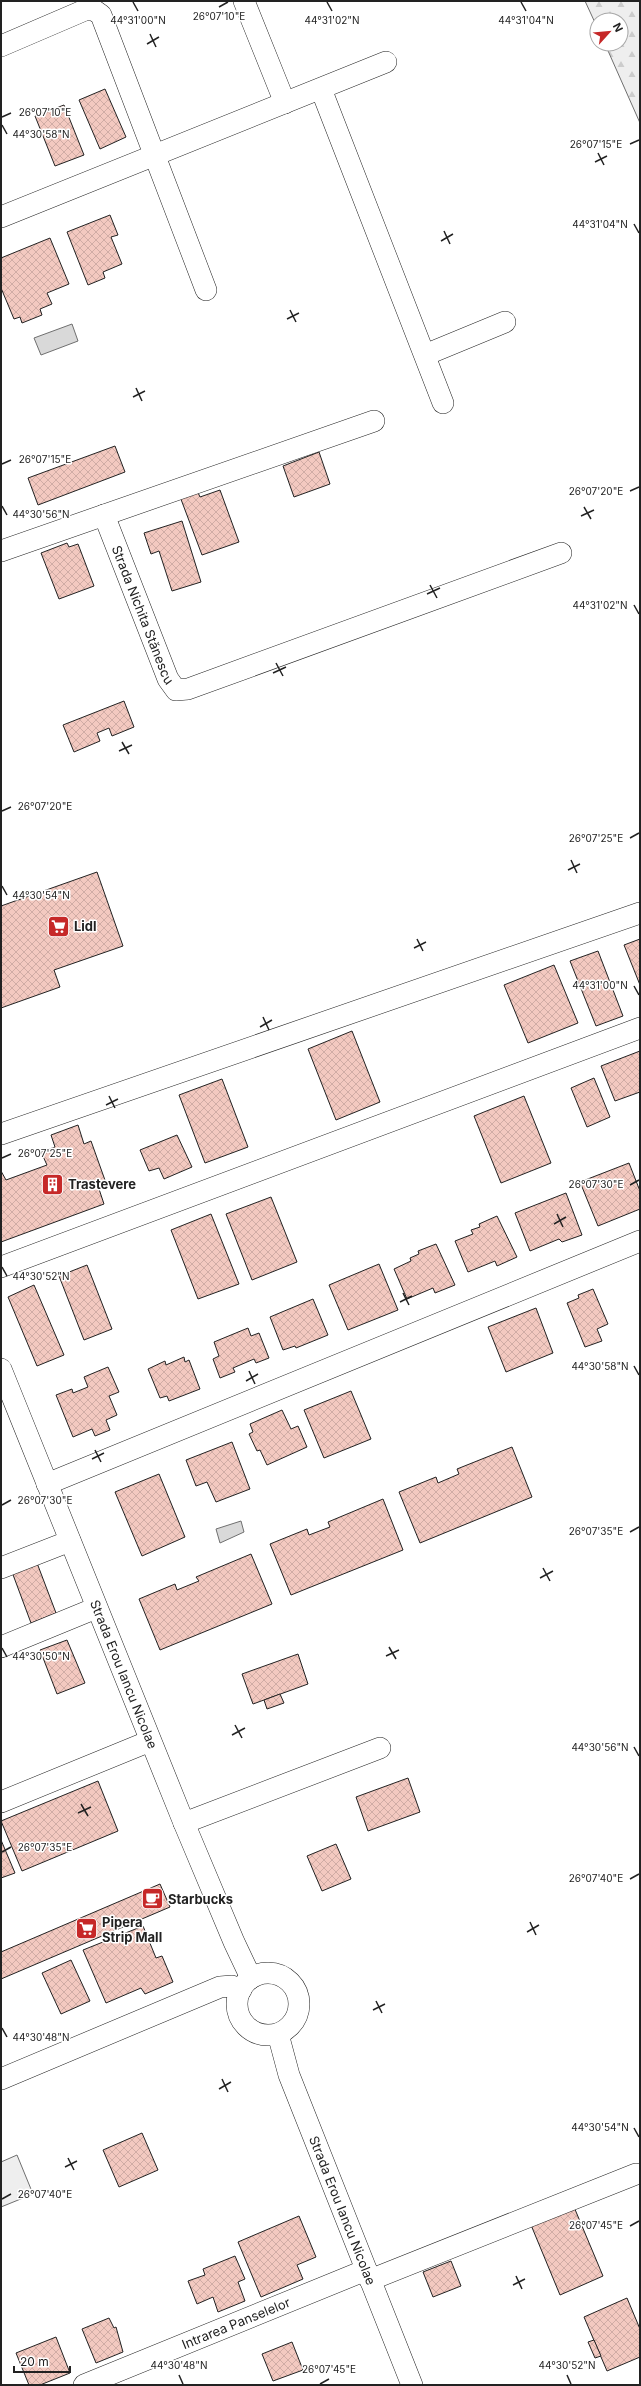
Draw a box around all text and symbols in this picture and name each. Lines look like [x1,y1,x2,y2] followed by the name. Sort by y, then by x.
[193,10,245,22] text: 26°07'10"E
[589,12,629,52] north arrow
[110,14,166,26] text: 44°31'00"N
[304,14,360,26] text: 44°31'02"N
[498,14,554,26] text: 44°31'04"N
[610,21,626,34] text: N
[19,106,71,118] text: 26°07'10"E
[12,128,70,140] text: 44°30'58"N
[570,138,622,150] text: 26°07'15"E
[572,218,628,230] text: 44°31'04"N
[19,453,71,465] text: 26°07'15"E
[569,485,623,497] text: 26°07'20"E
[12,508,70,520] text: 44°30'56"N
[109,543,177,688] street label: Strada Nichita Stănescu
[572,599,628,611] text: 44°31'02"N
[18,800,72,812] text: 26°07'20"E
[569,832,623,844] text: 26°07'25"E
[12,889,70,901] text: 44°30'54"N
[45,913,71,939] supermarket icon: Lidl
[74,918,97,934] place label: Lidl
[572,979,628,991] text: 44°31'00"N
[18,1147,72,1159] text: 26°07'25"E
[39,1171,65,1197] building icon: Trastevere
[68,1176,136,1192] place label: Trastevere
[569,1178,623,1190] text: 26°07'30"E
[12,1270,70,1282] text: 44°30'52"N
[571,1360,629,1372] text: 44°30'58"N
[18,1494,72,1506] text: 26°07'30"E
[569,1525,623,1537] text: 26°07'35"E
[87,1597,161,1751] street label: Strada Erou Iancu Nicolae
[12,1650,70,1662] text: 44°30'50"N
[571,1741,629,1753] text: 44°30'56"N
[18,1841,72,1853] text: 26°07'35"E
[569,1872,623,1884] text: 26°07'40"E
[140,1886,166,1912] cafe icon: Starbucks
[168,1891,233,1907] place label: Starbucks
[102,1914,162,1945] place label: Pipera Strip Mall
[73,1916,99,1942] supermarket icon: Pipera Strip Mall
[13,2031,69,2043] text: 44°30'48"N
[571,2121,629,2133] text: 44°30'54"N
[306,2133,379,2287] street label: Strada Erou Iancu Nicolae
[18,2188,72,2200] text: 26°07'40"E
[569,2219,623,2231] text: 26°07'45"E
[179,2294,292,2352] street label: Intrarea Panselelor
[14,2348,70,2374] scale bar
[20,2354,49,2369] text: 20 m
[151,2359,207,2371] text: 44°30'48"N
[538,2359,596,2371] text: 44°30'52"N
[302,2363,356,2375] text: 26°07'45"E

